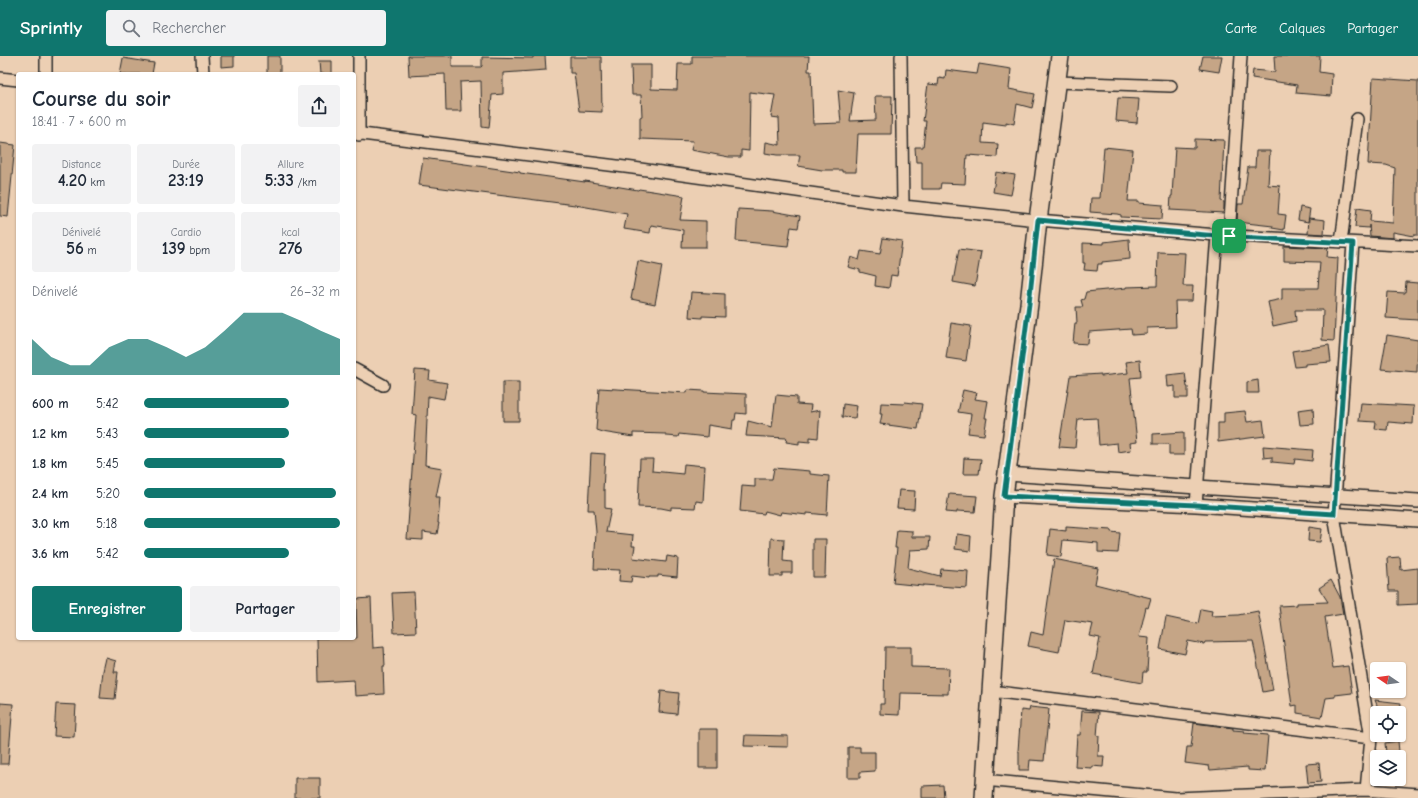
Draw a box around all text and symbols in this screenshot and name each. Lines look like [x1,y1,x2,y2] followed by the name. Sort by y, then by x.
[106,10,386,46] search box
[20,17,82,39] text: Sprintly
[120,17,142,39] icon: search
[152,19,226,37] text: Rechercher
[1225,20,1257,37] text: Carte
[1279,20,1325,37] text: Calques
[1347,20,1398,37] text: Partager
[298,85,340,127] button: share
[32,86,171,112] text: Course du soir
[32,114,126,129] text: 18:41 · 7 × 600 m
[62,158,101,171] text: Distance
[172,158,200,171] text: Durée
[277,158,304,171] text: Allure
[58,171,87,190] text: 4.20
[168,171,204,190] text: 23:19
[265,171,294,190] text: 5:33
[87,176,105,189] text: km
[294,176,317,189] text: /km
[1212,219,1246,253] pin
[1218,225,1240,247] icon: arrive
[62,226,101,239] text: Dénivelé
[171,226,201,239] text: Cardio
[281,226,300,239] text: kcal
[66,239,84,258] text: 56
[162,239,186,258] text: 139
[279,239,303,258] text: 276
[84,244,97,257] text: m
[186,244,210,257] text: bpm
[32,284,78,299] text: Dénivelé
[290,284,340,299] text: 26–32 m
[32,396,69,411] text: 600 m
[96,396,119,411] text: 5:42
[32,426,67,441] text: 1.2 km
[96,426,118,441] text: 5:43
[32,456,67,471] text: 1.8 km
[96,456,119,471] text: 5:45
[32,486,68,501] text: 2.4 km
[96,486,120,501] text: 5:20
[32,516,70,531] text: 3.0 km
[96,516,117,531] text: 5:18
[32,546,69,561] text: 3.6 km
[96,546,119,561] text: 5:42
[32,586,182,632] button: Enregistrer
[190,586,340,632] button: Partager
[1370,662,1406,698] north arrow
[1370,662,1406,786] map controls
[1370,706,1406,742] button: locate
[1370,750,1406,786] button: layers

